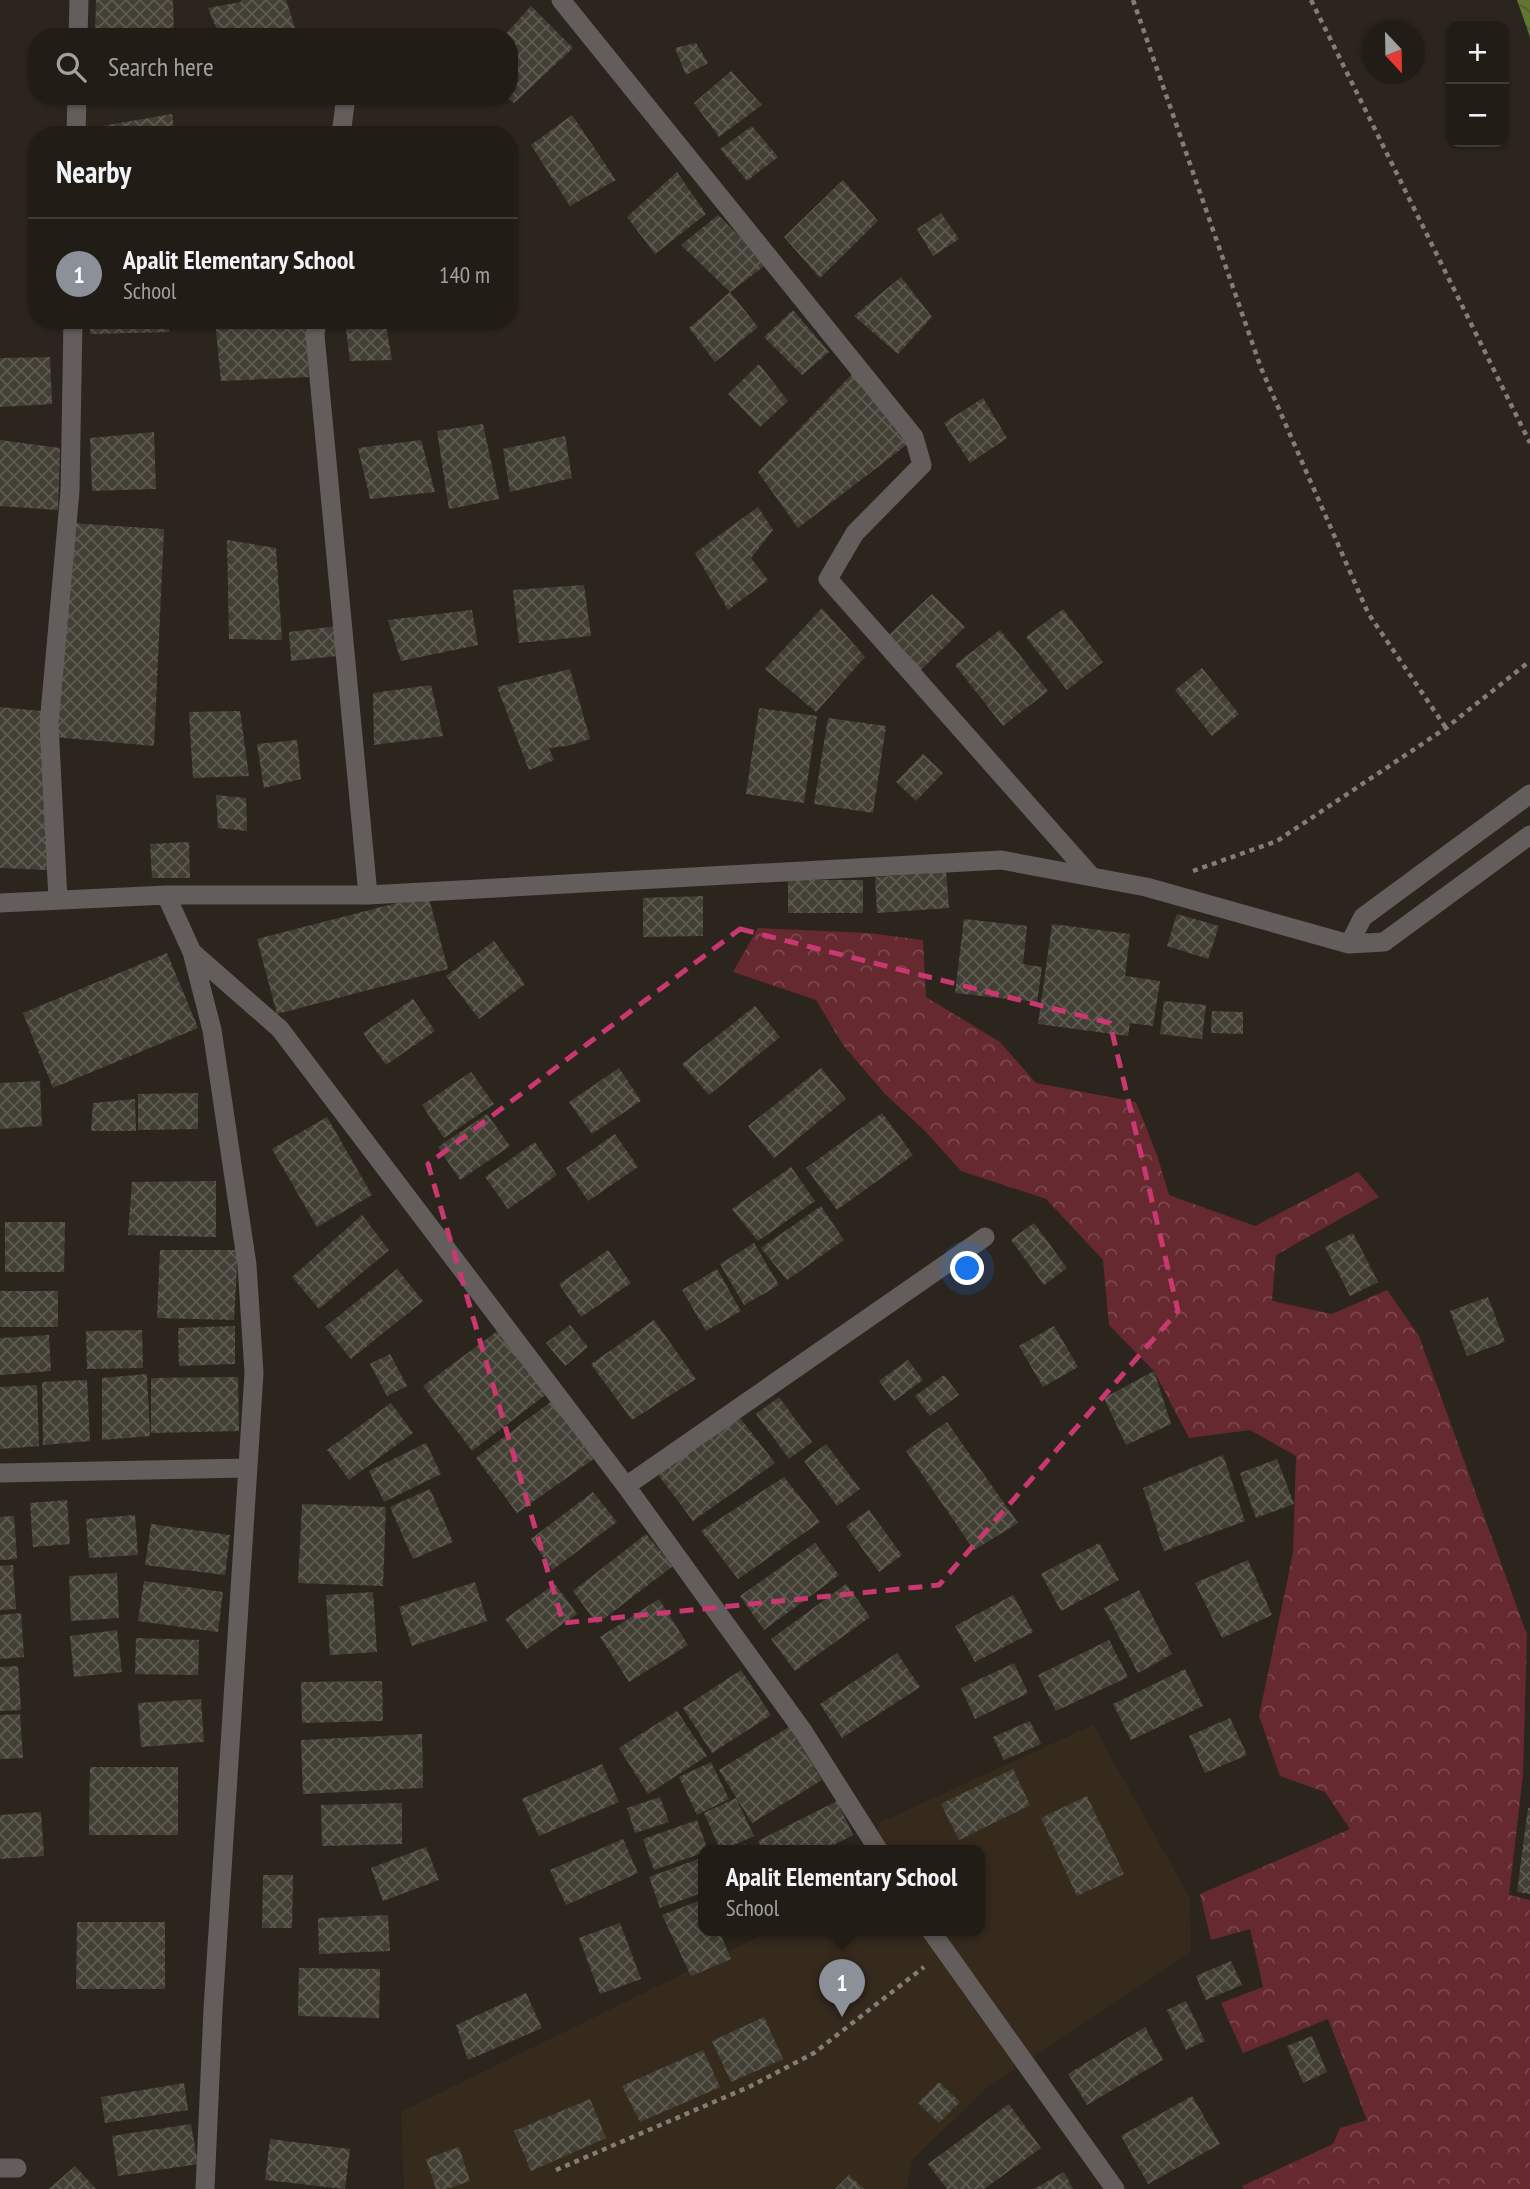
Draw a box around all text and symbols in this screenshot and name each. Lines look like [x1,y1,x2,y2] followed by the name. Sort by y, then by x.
[1362,21,1425,84] north arrow
[1446,21,1509,147] map controls
[1446,21,1509,84] button: +
[28,28,518,105] search box
[52,48,90,86] icon: search
[108,50,214,83] text: Search here
[1446,84,1509,147] button: −
[56,152,131,191] text: Nearby
[123,243,355,276] text: Apalit Elementary School
[74,260,85,289] text: 1
[439,260,490,289] text: 140 m
[123,276,176,305] text: School
[950,1251,984,1285] your location
[698,1845,985,1936] popup
[726,1860,957,1893] text: Apalit Elementary School
[726,1893,779,1922] text: School
[819,1959,865,2017] pin: 1

